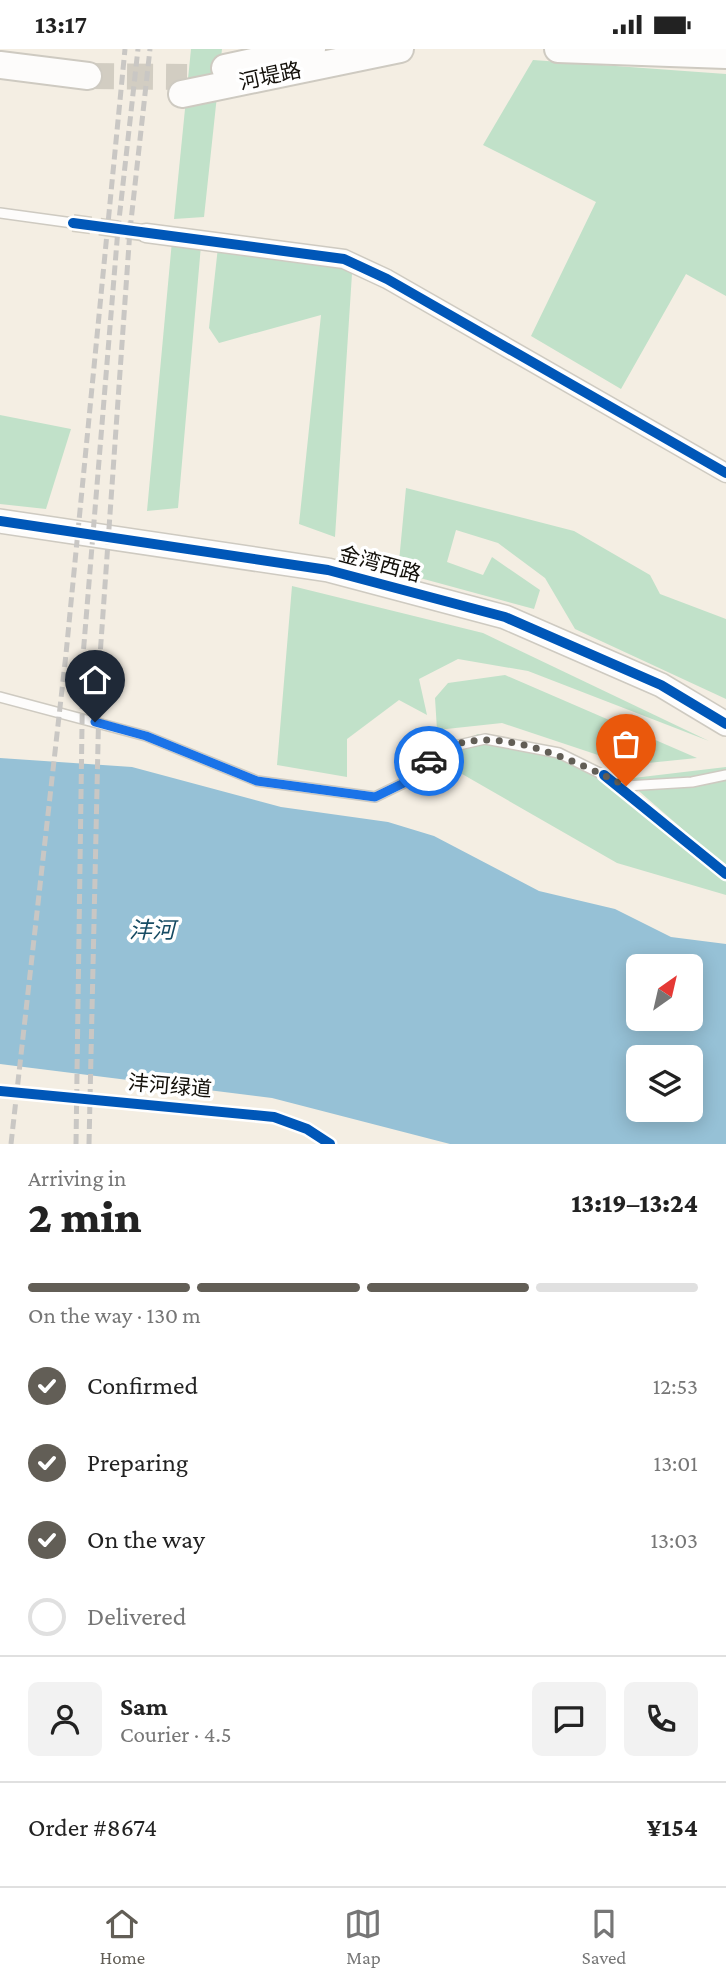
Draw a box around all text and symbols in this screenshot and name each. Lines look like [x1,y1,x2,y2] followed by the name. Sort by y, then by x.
[35,10,87,39] text: 13:17
[237,58,303,94] street label: 河堤路
[336,542,424,586] street label: 金湾西路
[65,650,125,722] pin
[76,661,114,699] icon: home
[596,714,656,786] pin
[607,725,645,763] icon: bag
[394,726,464,796] courier
[410,742,448,780] icon: car
[129,917,179,943] water label: 沣河
[626,954,704,1031] north arrow
[626,954,703,1122] map controls
[626,1045,703,1122] button: layers
[127,1070,213,1102] street label: 沣河绿道
[28,1165,126,1191] text: Arriving in
[571,1189,698,1218] text: 13:19–13:24
[28,1191,142,1242] text: 2 min
[28,1302,201,1328] text: On the way · 130 m
[28,1367,66,1405] icon: check
[87,1371,198,1400] text: Confirmed
[653,1373,698,1399] text: 12:53
[28,1444,66,1482] icon: check
[87,1448,188,1477] text: Preparing
[654,1450,698,1476] text: 13:01
[28,1521,66,1559] icon: check
[87,1525,205,1554] text: On the way
[650,1527,698,1553] text: 13:03
[87,1602,186,1631] text: Delivered
[28,1682,102,1756] button: person
[532,1682,606,1756] button: chat
[624,1682,698,1756] button: phone
[120,1692,168,1721] text: Sam
[120,1721,232,1747] text: Courier · 4.5
[28,1813,157,1842] text: Order #8674
[647,1813,698,1842] text: ¥154
[100,1905,145,1968] tab: Home
[344,1905,382,1968] tab: Map
[582,1905,626,1968] tab: Saved

